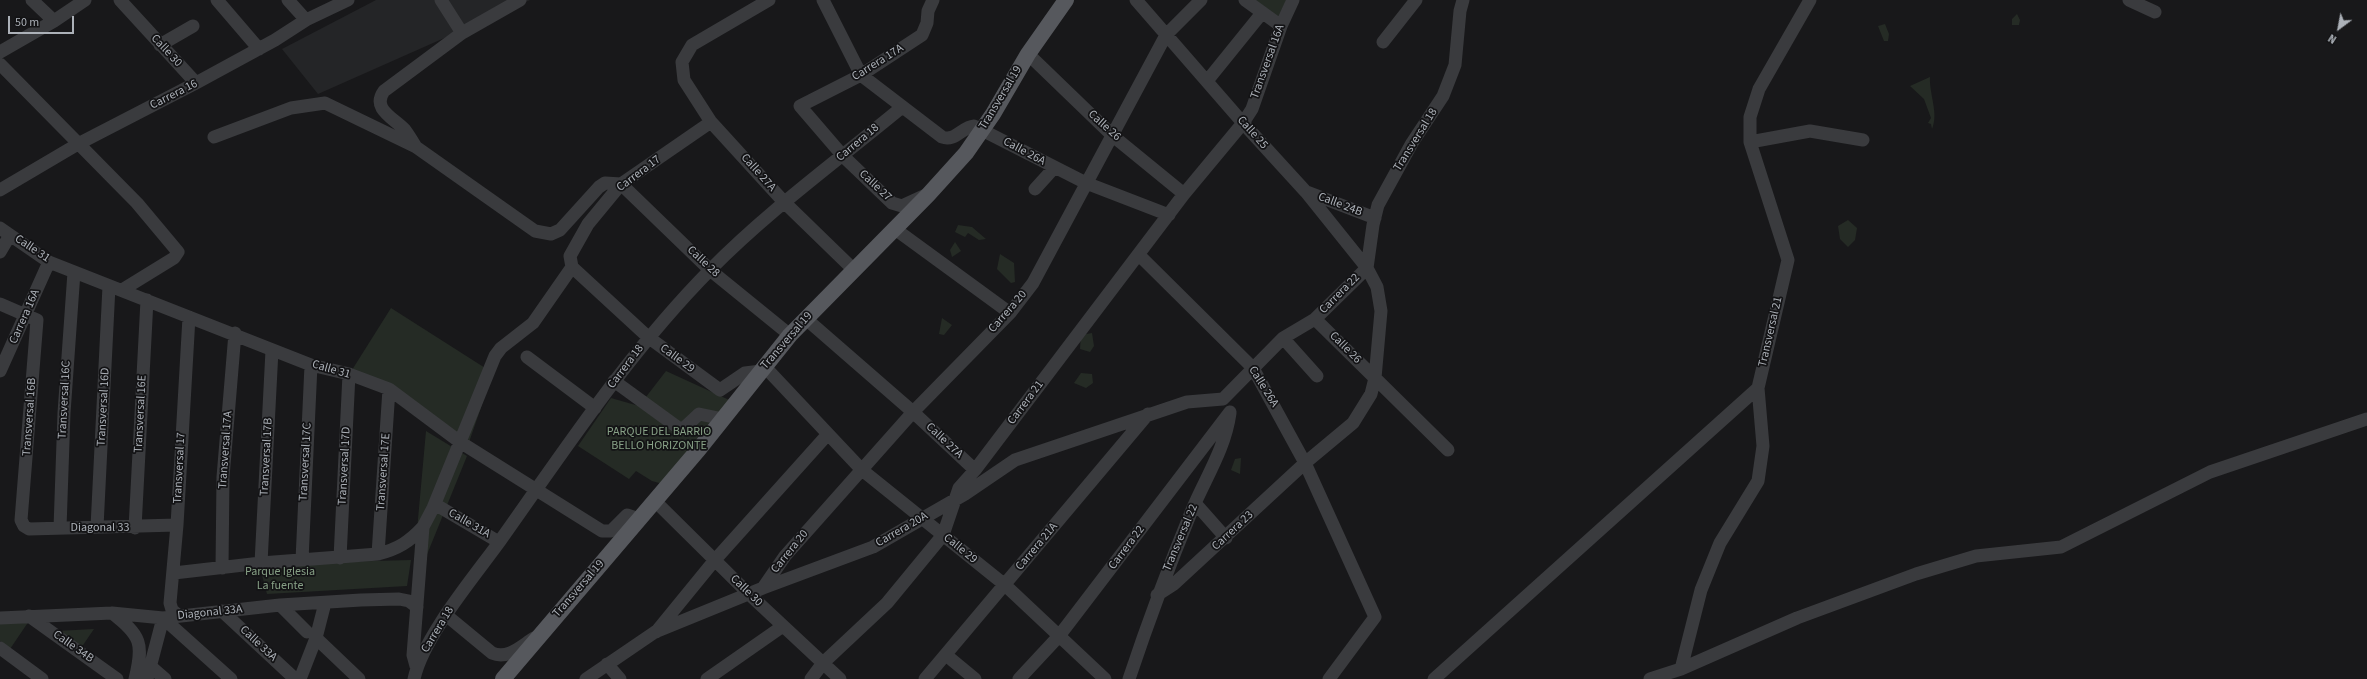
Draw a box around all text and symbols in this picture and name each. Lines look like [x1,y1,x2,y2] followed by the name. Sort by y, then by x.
[10,8,76,34] scale bar
[2319,8,2359,48] north arrow
[15,14,39,31] text: 50 m
[1248,23,1288,101] street label: Transversal 16A
[2325,30,2339,47] text: N
[147,32,185,70] street label: Calle 30
[850,42,906,84] street label: Carrera 17A
[976,64,1026,132] street label: Transversal 19
[148,77,200,113] street label: Carrera 16
[1391,106,1441,174] street label: Transversal 18
[1085,108,1123,144] street label: Calle 26
[1234,114,1270,152] street label: Calle 25
[834,121,882,165] street label: Carrera 18
[1000,135,1048,169] street label: Calle 26A
[737,151,779,195] street label: Calle 27A
[614,153,664,195] street label: Carrera 17
[856,167,894,205] street label: Calle 27
[1316,190,1364,220] street label: Calle 24B
[12,232,52,266] street label: Calle 31
[684,243,722,281] street label: Calle 28
[1317,271,1363,317] street label: Carrera 22
[7,288,43,346] street label: Carrera 16A
[986,288,1030,336] street label: Carrera 20
[1756,296,1786,368] street label: Transversal 21
[758,309,816,373] street label: Transversal 19
[1326,329,1364,367] street label: Calle 26
[605,342,647,392] street label: Carrera 18
[657,342,697,376] street label: Calle 29
[310,358,352,382] street label: Calle 31
[56,361,74,439] street label: Transversal 16C
[1245,364,1281,410] street label: Calle 26A
[95,367,113,447] street label: Transversal 16D
[132,375,150,453] street label: Transversal 16E
[20,377,40,457] street label: Transversal 16B
[1005,378,1047,428] street label: Carrera 21
[216,411,236,489] street label: Transversal 17A
[258,417,276,497] street label: Transversal 17B
[922,420,966,462] street label: Calle 27A
[297,423,315,501] street label: Transversal 17C
[607,425,711,453] park label: PARQUE DEL BARRIO BELLO HORIZONTE
[336,426,354,506] street label: Transversal 17D
[171,432,189,504] street label: Transversal 17
[374,433,394,511] street label: Transversal 17E
[1160,502,1202,574] street label: Transversal 22
[446,506,492,542] street label: Calle 31A
[1209,508,1257,554] street label: Carrera 23
[873,509,931,551] street label: Carrera 20A
[1013,520,1061,574] street label: Carrera 21A
[71,521,129,535] street label: Diagonal 33
[1106,523,1148,573] street label: Carrera 22
[768,528,812,576] street label: Carrera 20
[940,531,980,567] street label: Calle 29
[550,557,608,621] street label: Transversal 19
[245,565,315,593] park label: Parque Iglesia La fuente
[727,572,765,610] street label: Calle 30
[177,602,243,624] street label: Diagonal 33A
[419,604,457,656] street label: Carrera 18
[236,623,280,665] street label: Calle 33A
[50,628,96,666] street label: Calle 34B

